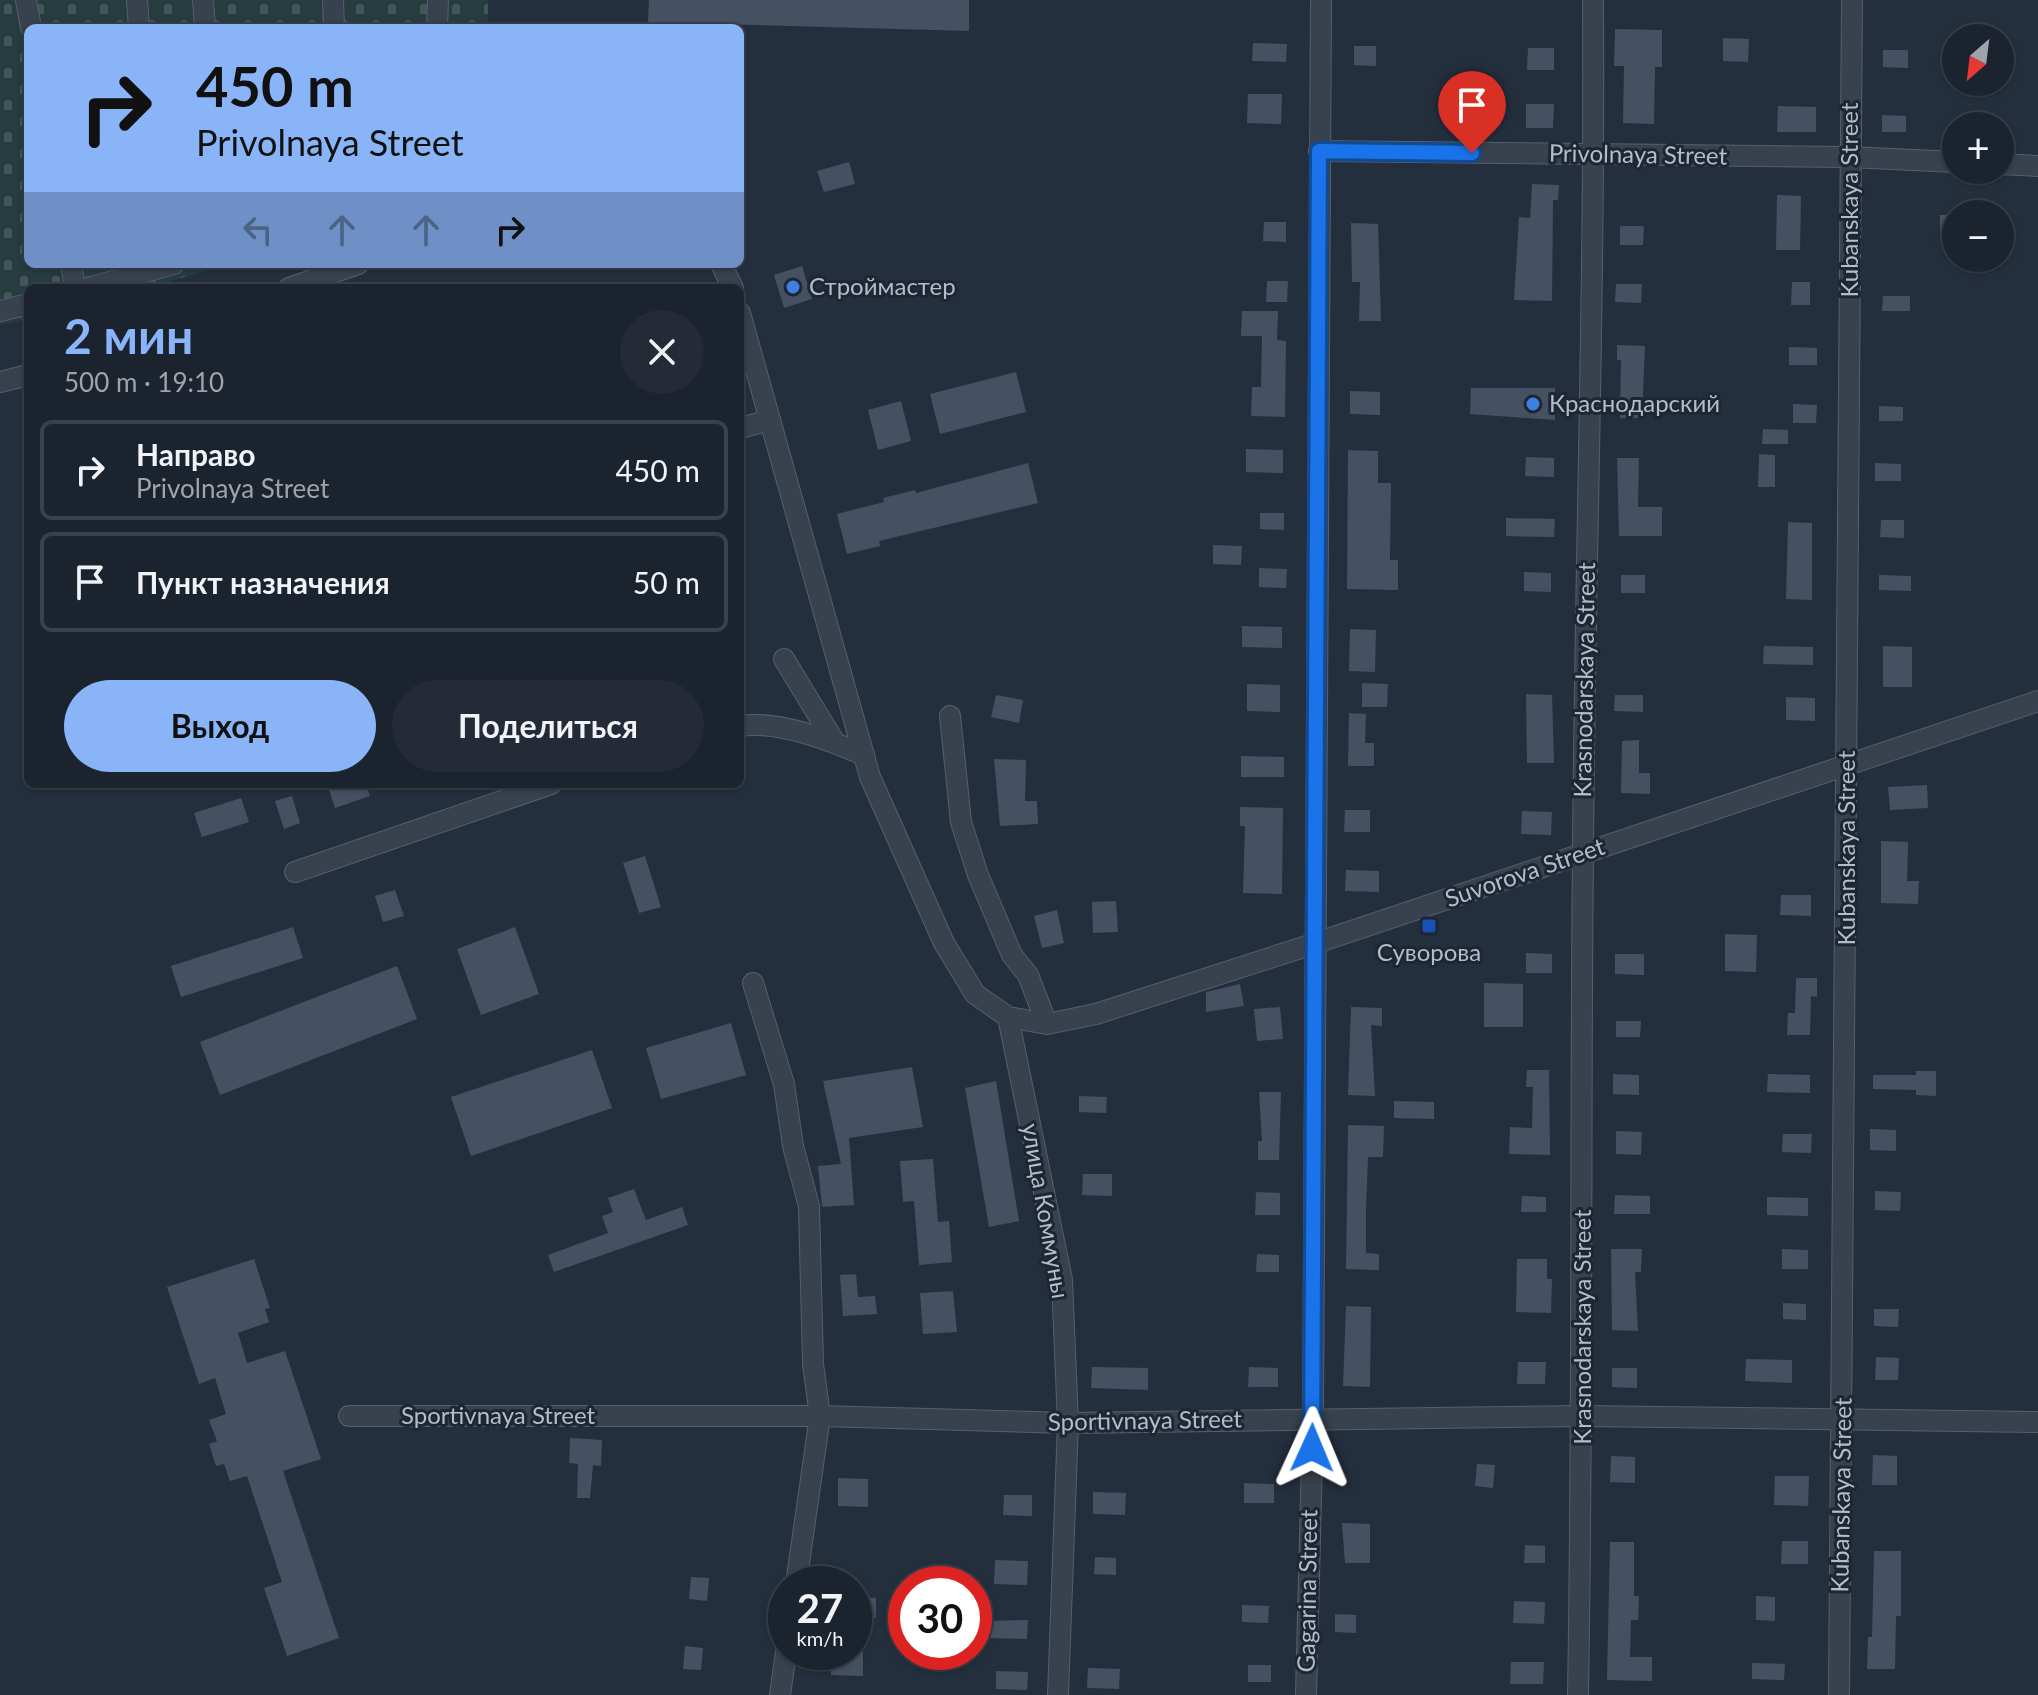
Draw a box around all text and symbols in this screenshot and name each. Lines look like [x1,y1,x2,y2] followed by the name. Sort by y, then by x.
[1942,24,2014,96] north arrow
[1942,24,2014,272] map controls
[196,52,354,119] text: 450 m
[64,56,168,160] icon: right
[1438,71,1506,153] pin
[1450,83,1494,127] icon: arrive
[1834,102,1863,298] street label: Kubanskaya Street
[1942,112,2014,184] button: +
[196,120,464,164] text: Privolnaya Street
[1549,137,1728,170] street label: Privolnaya Street
[1942,200,2014,272] button: −
[236,208,280,252] icon: left
[320,208,364,252] icon: ahead
[404,208,448,252] icon: ahead
[488,208,532,252] icon: right
[809,271,956,300] place label: Строймастер
[784,278,802,296] marker: Строймастер
[64,307,193,364] text: 2 мин
[620,310,704,394] button: close
[64,366,224,398] text: 500 m · 19:10
[1549,388,1720,417] place label: Краснодарский
[1524,395,1542,413] marker: Краснодарский
[136,436,256,472] text: Направо
[68,448,112,492] icon: right
[615,452,700,488] text: 450 m
[136,472,329,504] text: Privolnaya Street
[68,560,112,604] icon: arrive
[1567,562,1600,798] street label: Krasnodarskaya Street
[136,564,390,600] text: Пункт назначения
[633,564,700,600] text: 50 m
[64,680,376,772] button: Выход
[392,680,704,772] button: Поделиться
[1831,750,1860,946] street label: Kubanskaya Street
[1441,831,1608,912] street label: Suvorova Street
[1420,917,1438,935] marker: Суворова
[1377,937,1481,966] place label: Суворова
[1017,1121,1076,1301] street label: улица Коммуны
[1567,1209,1596,1445] street label: Krasnodarskaya Street
[1824,1397,1857,1593] street label: Kubanskaya Street
[401,1400,595,1429] street label: Sportivnaya Street
[1048,1403,1243,1436] street label: Sportivnaya Street
[1270,1406,1354,1490] position arrow
[1291,1509,1322,1673] street label: Gagarina Street
[888,1566,992,1670] speed limit sign: 30
[797,1584,843,1632] text: 27
[797,1626,843,1650] text: km/h

